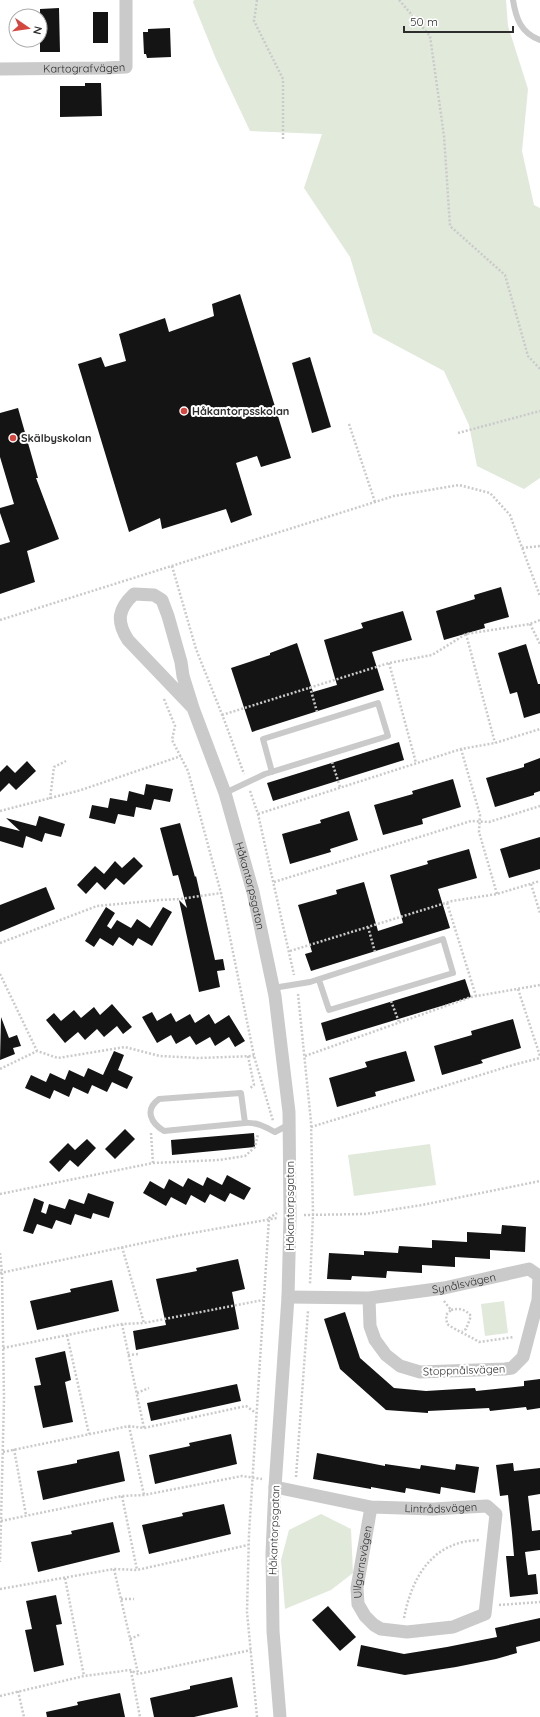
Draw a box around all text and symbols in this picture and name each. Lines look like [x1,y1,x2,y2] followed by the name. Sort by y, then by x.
[8,8,48,48] north arrow
[404,8,513,34] scale bar
[410,14,438,29] text: 50 m
[30,25,45,36] text: N
[43,60,125,76] street label: Kartografvägen
[192,404,289,418] place label: Håkantorpsskolan
[179,406,189,416] marker: Håkantorpsskolan
[21,431,92,445] place label: Skälbyskolan
[8,433,18,443] marker: Skälbyskolan
[232,840,268,931] street label: Håkantorpsgatan
[283,1161,297,1251] street label: Håkantorpsgatan
[431,1270,497,1297] street label: Synålsvägen
[423,1362,505,1378] street label: Stoppnålsvägen
[265,1485,283,1575] street label: Håkantorpsgatan
[404,1500,478,1516] street label: Lintrådsvägen
[350,1524,375,1599] street label: Ullgarnsvägen

